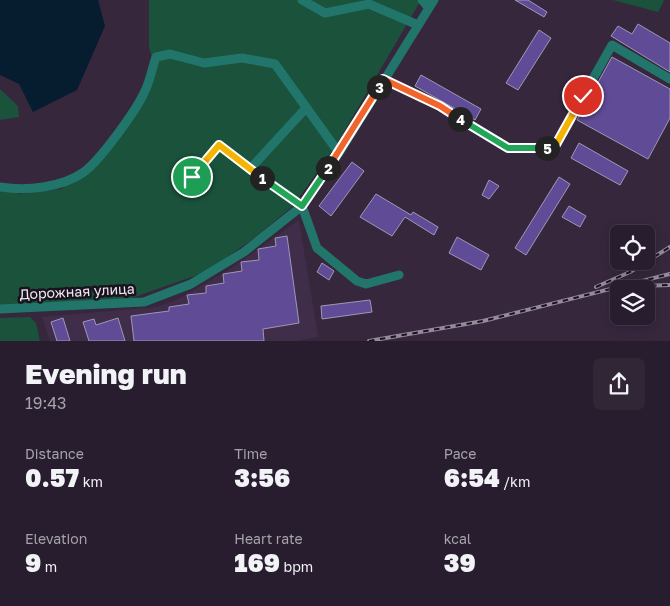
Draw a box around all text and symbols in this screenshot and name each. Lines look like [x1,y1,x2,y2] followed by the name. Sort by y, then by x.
[366,74,392,100] pin: 3
[562,75,604,117] pin
[375,79,384,96] text: 3
[569,82,597,110] icon: check
[448,106,472,132] pin: 4
[456,111,465,128] text: 4
[534,136,560,160] pin: 5
[543,140,552,157] text: 5
[171,156,213,198] pin
[316,156,340,180] pin: 2
[324,160,333,177] text: 2
[178,163,206,191] icon: arrive
[250,166,274,190] pin: 1
[259,170,266,187] text: 1
[610,225,655,325] map controls
[610,225,655,270] button: locate
[19,279,135,303] street label: Дорожная улица
[610,280,655,325] button: layers
[25,357,187,390] text: Evening run
[593,358,645,410] button: share
[25,393,66,413] text: 19:43
[25,445,84,462] text: Distance
[234,445,267,462] text: Time
[444,445,476,462] text: Pace
[25,462,79,493] text: 0.57
[234,462,290,493] text: 3:56
[444,462,500,493] text: 6:54
[79,473,103,490] text: km
[500,473,530,490] text: /km
[25,530,87,547] text: Elevation
[234,530,303,547] text: Heart rate
[444,530,471,547] text: kcal
[25,547,41,578] text: 9
[234,547,280,578] text: 169
[444,547,476,578] text: 39
[41,558,57,575] text: m
[280,558,313,575] text: bpm

